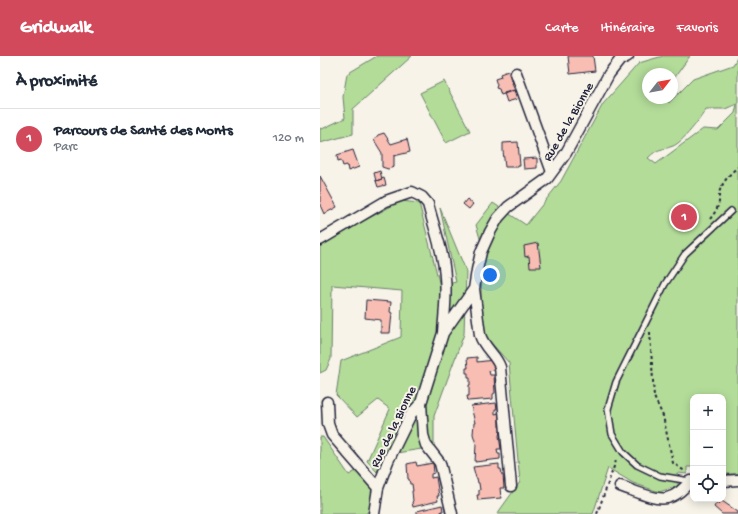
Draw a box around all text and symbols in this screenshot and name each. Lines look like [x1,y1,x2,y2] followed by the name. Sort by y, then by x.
[20,17,92,40] text: Gridwalk
[545,20,579,37] text: Carte
[601,20,654,37] text: Itinéraire
[676,20,718,37] text: Favoris
[642,68,678,104] north arrow
[16,72,97,92] text: À proximité
[541,80,598,164] street label: Rue de la Bionne
[54,122,233,140] text: Parcours de Santé des Monts
[26,131,32,146] text: 1
[273,131,304,146] text: 120 m
[54,140,77,155] text: Parc
[671,202,697,232] pin: 1
[480,265,500,285] your location
[368,384,421,470] street label: Rue de la Bionne
[690,394,726,502] map controls
[690,394,726,430] button: +
[690,430,726,466] button: −
[690,466,726,502] button: locate

